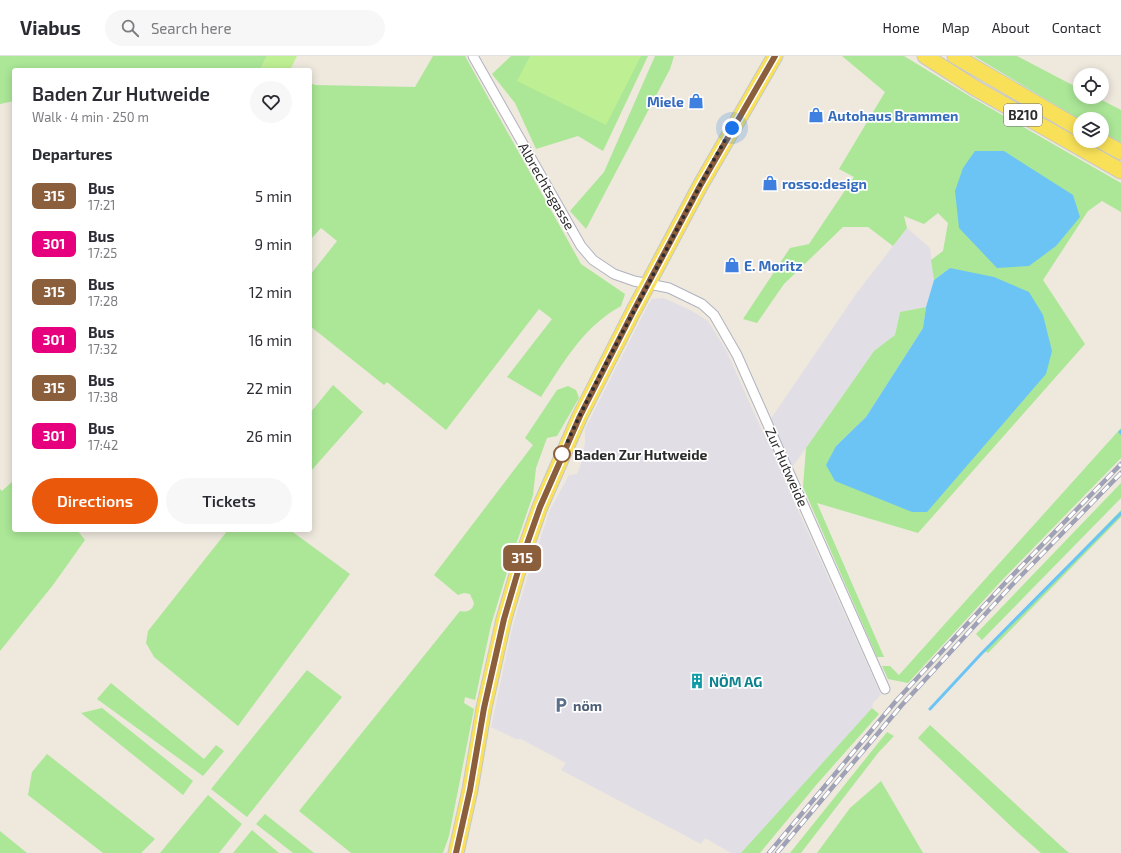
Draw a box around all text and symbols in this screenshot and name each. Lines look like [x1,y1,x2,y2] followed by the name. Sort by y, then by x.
[105,10,385,46] search box
[20,16,81,39] text: Viabus
[119,17,141,39] icon: search
[151,19,231,37] text: Search here
[883,19,920,36] text: Home
[942,19,970,36] text: Map
[992,19,1030,36] text: About
[1052,19,1101,36] text: Contact
[1073,68,1109,148] map controls
[1073,68,1109,104] button: locate
[250,81,292,123] button: heart
[32,82,210,105] text: Baden Zur Hutweide
[687,92,705,110] shop icon: Miele
[647,93,684,110] place label: Miele
[1004,104,1042,126] road number: B210
[807,106,825,124] shop icon: Autohaus Brammen
[828,107,958,124] place label: Autohaus Brammen
[32,109,149,125] text: Walk · 4 min · 250 m
[1073,112,1109,148] button: layers
[722,118,742,138] your location
[515,139,579,233] street label: Albrechtsgasse
[32,145,112,163] text: Departures
[761,174,779,192] shop icon: rosso:design
[782,175,867,192] place label: rosso:design
[88,179,114,197] text: Bus
[43,187,65,204] text: 315
[255,187,292,205] text: 5 min
[88,197,115,213] text: 17:21
[88,227,114,245] text: Bus
[43,235,65,252] text: 301
[254,235,292,253] text: 9 min
[88,245,117,261] text: 17:25
[723,256,741,274] shop icon: E. Moritz
[744,257,803,274] place label: E. Moritz
[88,275,114,293] text: Bus
[43,283,65,300] text: 315
[249,283,292,301] text: 12 min
[88,293,118,309] text: 17:28
[88,323,114,341] text: Bus
[43,331,65,348] text: 301
[249,331,292,349] text: 16 min
[88,341,117,357] text: 17:32
[88,371,114,389] text: Bus
[43,379,65,396] text: 315
[246,379,292,397] text: 22 min
[88,389,118,405] text: 17:38
[88,419,114,437] text: Bus
[762,425,812,509] street label: Zur Hutweide
[43,427,65,444] text: 301
[246,427,292,445] text: 26 min
[88,437,118,453] text: 17:42
[553,445,571,463] marker: Baden Zur Hutweide
[574,446,708,463] place label: Baden Zur Hutweide
[32,478,158,524] button: Directions
[166,478,292,524] button: Tickets
[499,545,545,571] line badge: 315
[511,549,533,566] text: 315
[688,672,706,690] building icon: NÖM AG
[709,673,762,690] place label: NÖM AG
[552,696,570,714] parking icon: nöm
[573,697,602,714] place label: nöm

